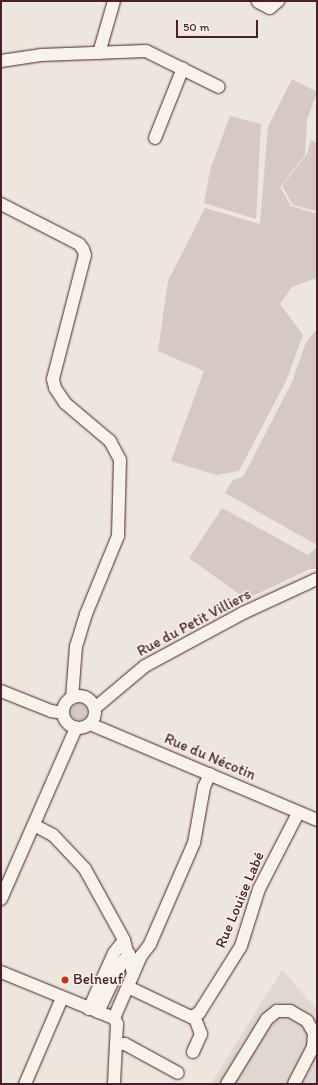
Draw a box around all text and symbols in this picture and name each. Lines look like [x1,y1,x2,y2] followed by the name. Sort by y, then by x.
[178,12,260,38] scale bar
[183,20,209,34] text: 50 m
[134,585,254,661] street label: Rue du Petit Villiers
[161,730,259,784] street label: Rue du Nécotin
[212,849,268,951] street label: Rue Louise Labé
[73,971,123,989] place label: Belneuf
[60,975,70,985] marker: Belneuf

